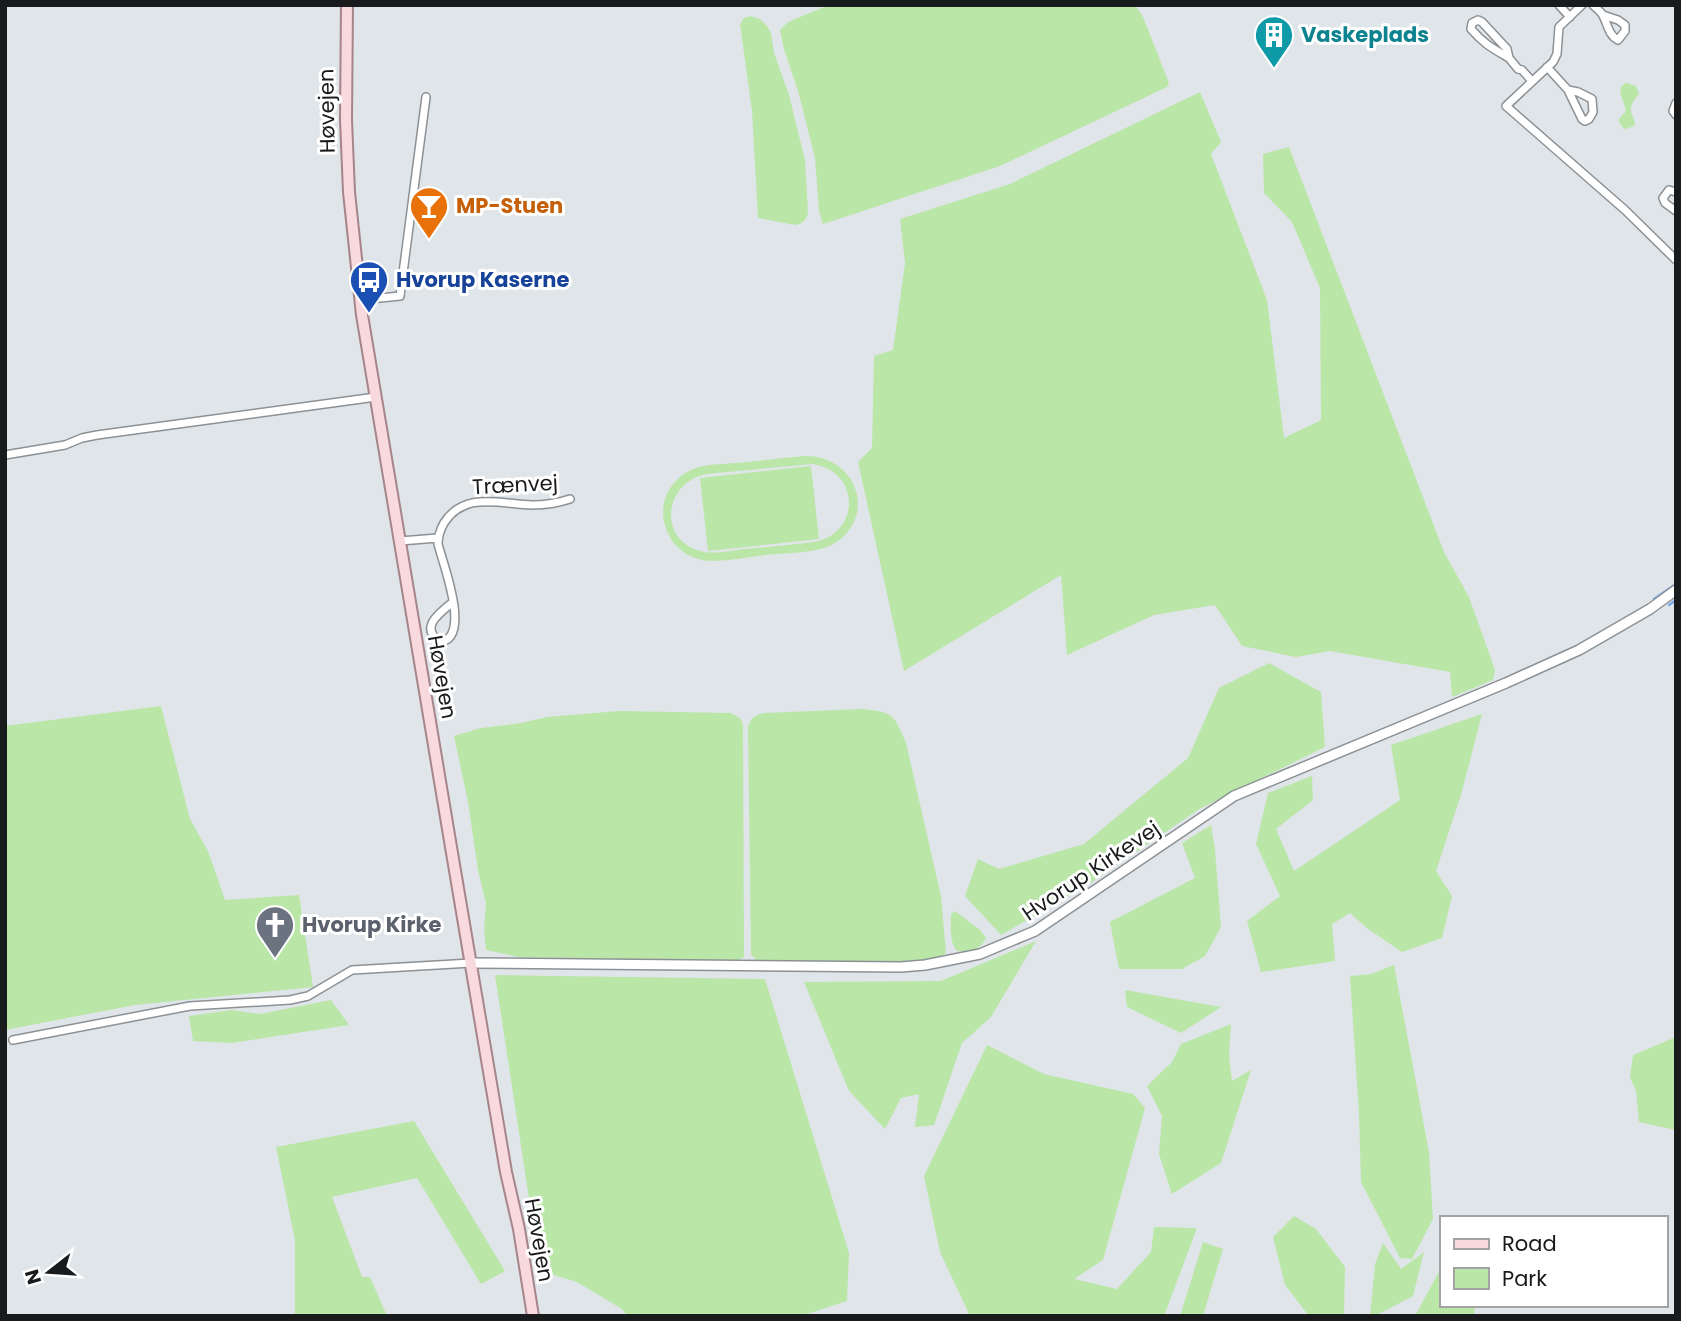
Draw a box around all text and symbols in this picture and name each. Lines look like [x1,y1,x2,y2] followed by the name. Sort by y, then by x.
[1253,14,1295,69] building icon: Vaskeplads
[1301,20,1429,49] place label: Vaskeplads
[311,69,342,153] street label: Høvejen
[408,185,450,240] bar icon: MP-Stuen
[456,191,563,220] place label: MP-Stuen
[348,259,390,314] bus stop icon: Hvorup Kaserne
[396,265,569,294] place label: Hvorup Kaserne
[471,468,559,501] street label: Trænvej
[421,633,464,721] street label: Høvejen
[1016,814,1165,927] street label: Hvorup Kirkevej
[254,904,296,959] church icon: Hvorup Kirke
[302,910,442,939] place label: Hvorup Kirke
[518,1196,561,1284] street label: Høvejen
[1440,1216,1667,1307] legend
[1502,1229,1557,1258] text: Road
[14,1237,84,1307] north arrow
[1502,1264,1547,1293] text: Park
[18,1266,48,1288] text: N

